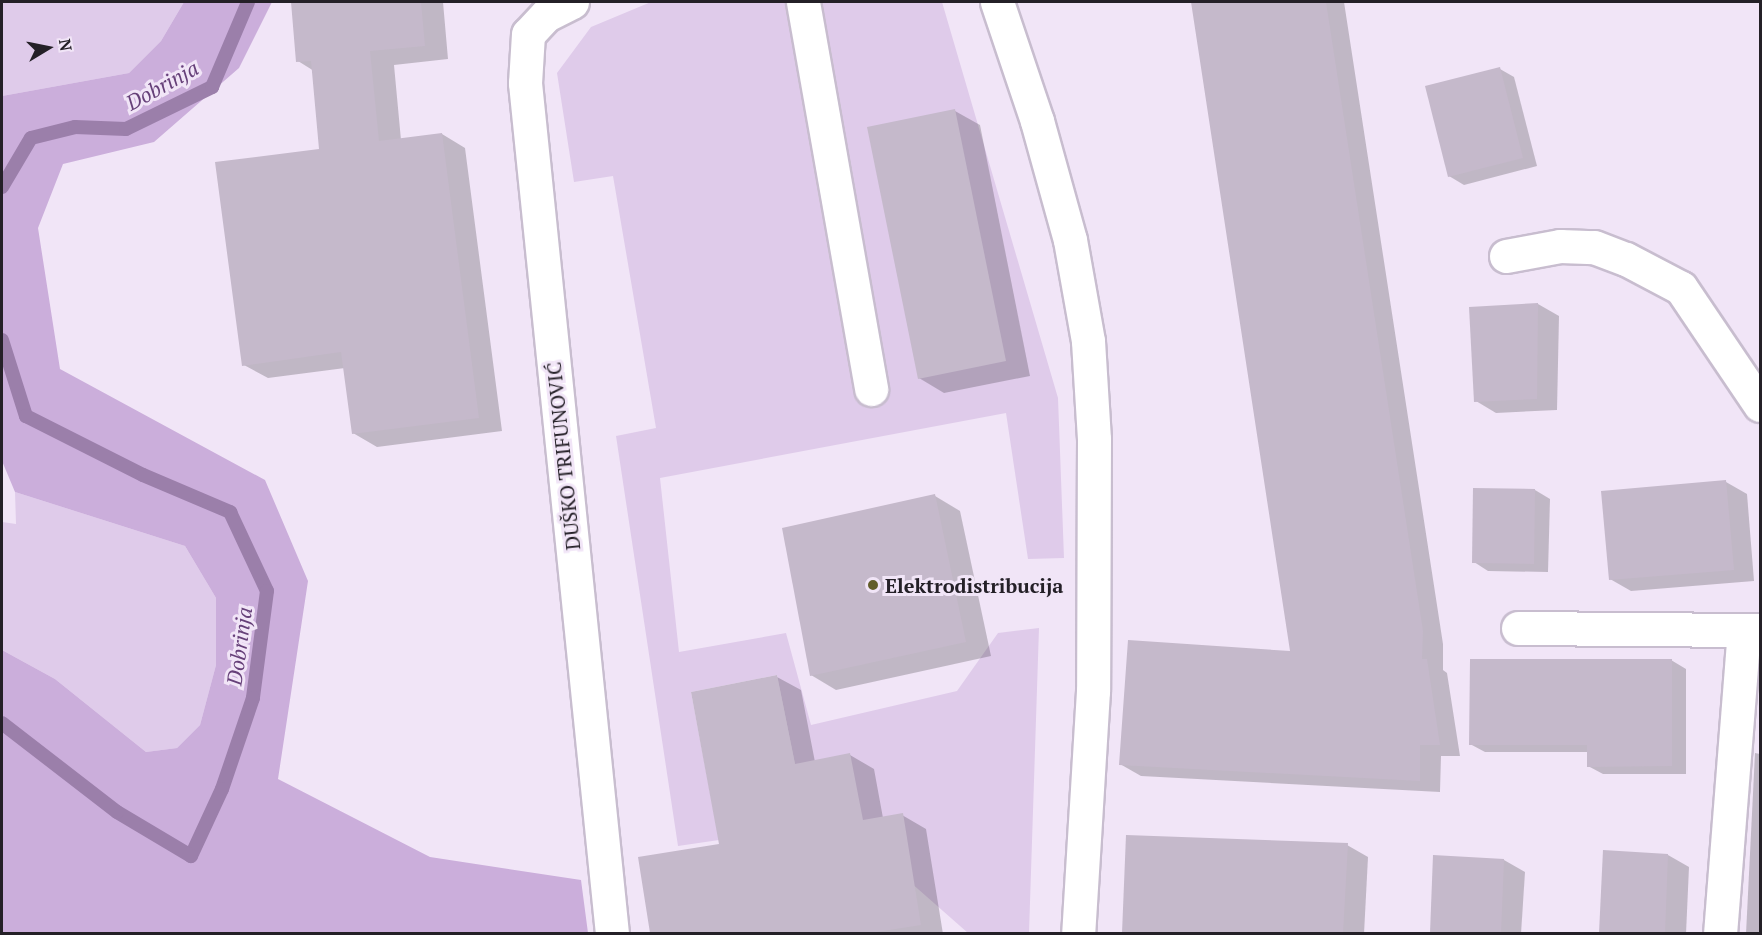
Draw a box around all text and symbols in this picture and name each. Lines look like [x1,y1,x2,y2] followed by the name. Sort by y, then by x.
[18,18,78,78] north arrow
[54,37,78,53] text: N
[121,55,203,115] water label: Dobrinja
[541,361,585,551] street label: DUŠKO TRIFUNOVIĆ
[885,573,1063,597] place label: Elektrodistribucija
[866,578,880,592] marker: Elektrodistribucija
[221,605,257,687] water label: Dobrinja

